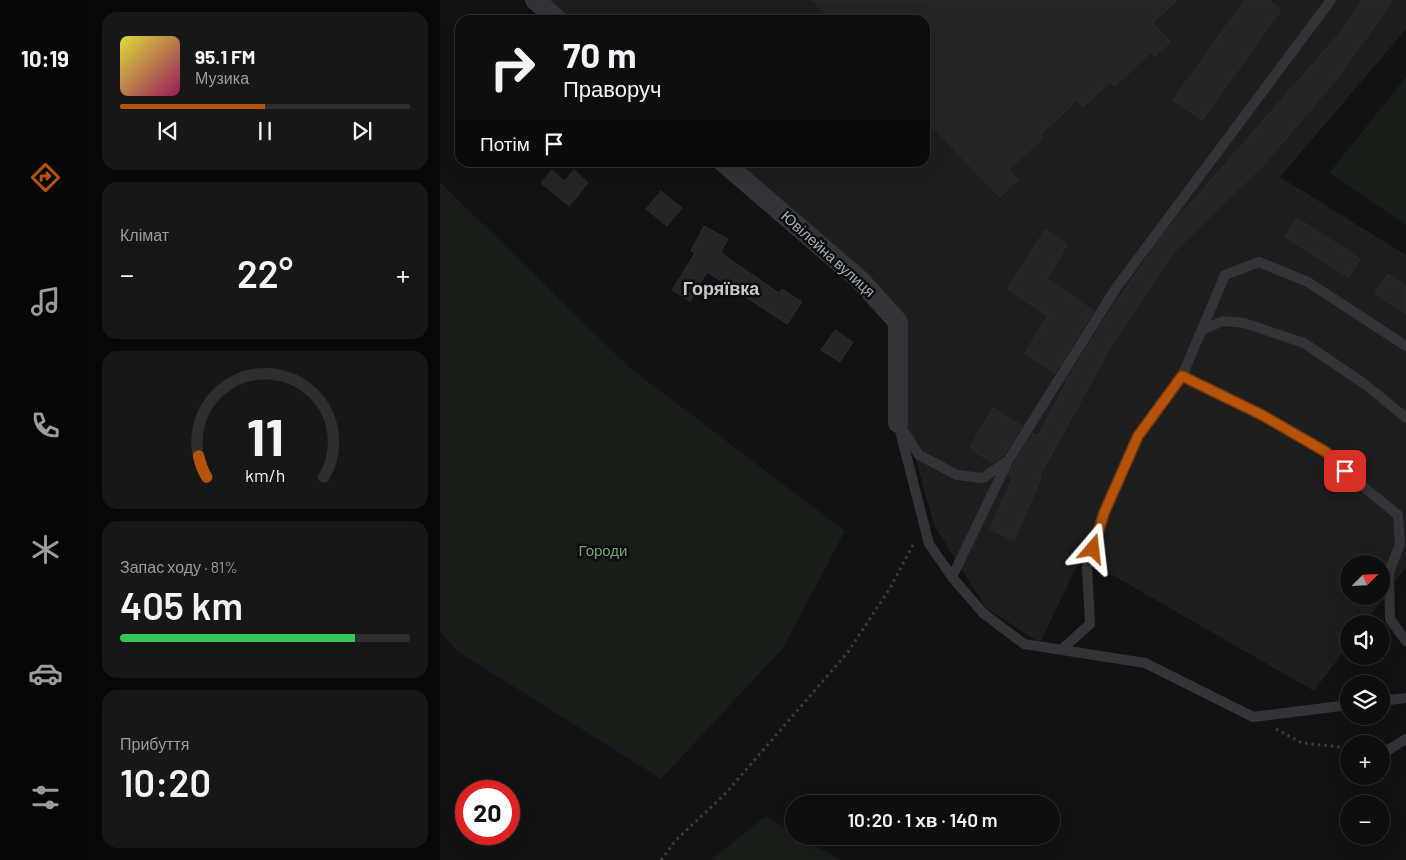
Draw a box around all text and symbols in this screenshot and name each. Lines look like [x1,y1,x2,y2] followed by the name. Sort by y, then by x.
[563,33,637,75] text: 70 m
[480,35,545,100] icon: right
[21,45,69,71] text: 10:19
[195,45,255,68] text: 95.1 FM
[195,68,249,87] text: Музика
[563,75,661,101] text: Праворуч
[154,117,182,145] icon: previous
[251,117,279,145] icon: pause
[348,117,376,145] icon: next
[540,130,568,158] icon: arrive
[480,132,530,155] text: Потім
[28,160,63,195] icon: directions
[778,206,879,300] street label: Ювілейна вулиця
[120,225,169,244] text: Клімат
[237,250,293,296] text: 22°
[120,257,134,291] text: −
[396,257,410,291] text: +
[683,277,760,299] district label: Горяївка
[28,284,63,319] icon: music
[246,404,284,466] text: 11
[28,408,63,443] icon: phone
[1324,450,1366,492] pin
[1331,457,1359,485] icon: arrive
[245,464,285,486] text: km/h
[1066,522,1118,574] position arrow
[28,532,63,567] icon: climate
[579,541,627,559] park label: Городи
[1340,555,1390,605] north arrow
[1340,555,1390,845] map controls
[120,557,238,576] text: Запас ходу · 81%
[120,582,243,628] text: 405 km
[1340,615,1390,665] button: sound
[28,656,63,691] icon: car
[1340,675,1390,725] button: layers
[120,734,189,753] text: Прибуття
[1340,735,1390,785] button: +
[120,759,211,805] text: 10:20
[28,780,63,815] icon: filters
[455,780,520,845] speed limit sign: 20
[1340,795,1390,845] button: −
[847,808,998,831] text: 10:20 · 1 хв · 140 m

